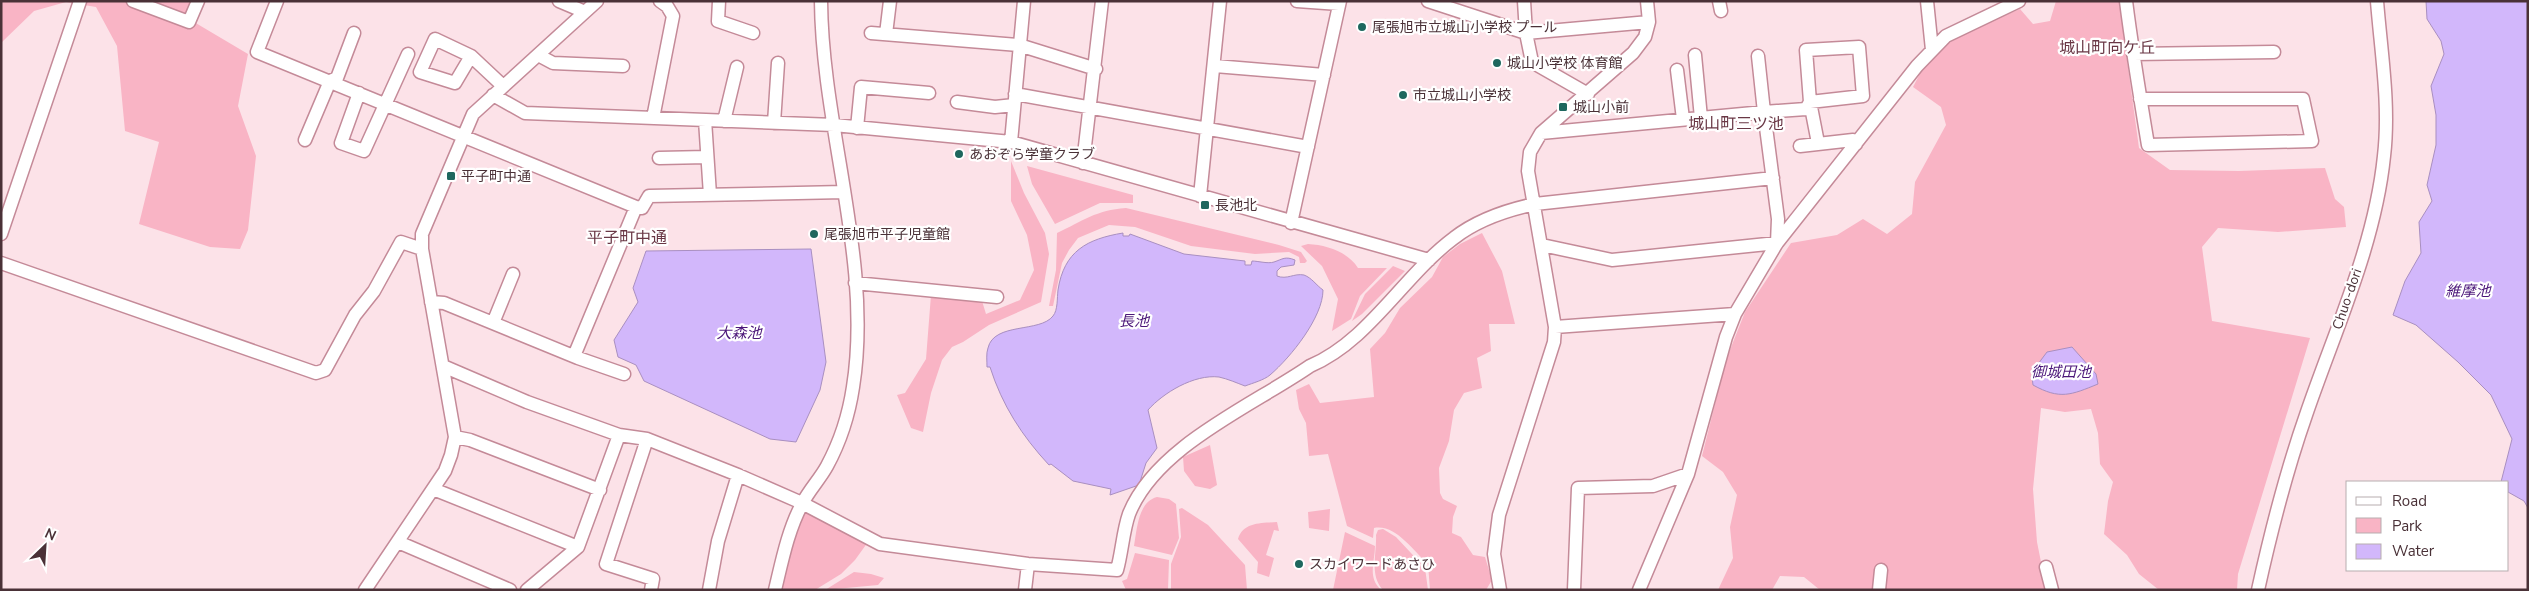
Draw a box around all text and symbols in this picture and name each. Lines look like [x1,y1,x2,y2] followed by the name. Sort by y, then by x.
[1372,18,1558,37] place label: 尾張旭市立城山小学校 プール
[1356,21,1368,33] marker: 尾張旭市立城山小学校 プール
[2059,37,2155,59] district label: 城山町向ケ丘
[1507,54,1623,73] place label: 城山小学校 体育館
[1491,57,1503,69] marker: 城山小学校 体育館
[1413,86,1511,105] place label: 市立城山小学校
[1397,89,1409,101] marker: 市立城山小学校
[1573,98,1629,117] place label: 城山小前
[1557,101,1569,113] marker: 城山小前
[1688,113,1784,135] district label: 城山町三ツ池
[969,145,1095,164] place label: あおぞら学童クラブ
[953,148,965,160] marker: あおぞら学童クラブ
[461,167,531,186] place label: 平子町中通
[445,170,457,182] marker: 平子町中通
[1215,196,1257,215] place label: 長池北
[1199,199,1211,211] marker: 長池北
[824,225,950,244] place label: 尾張旭市平子児童館
[587,227,667,249] district label: 平子町中通
[808,228,820,240] marker: 尾張旭市平子児童館
[2328,266,2366,332] street label: Chuo-dori
[2445,281,2492,301] water label: 維摩池
[1119,311,1151,331] water label: 長池
[716,323,763,343] water label: 大森池
[2031,362,2093,382] water label: 御城田池
[2346,481,2509,571] legend
[2392,491,2427,511] text: Road
[2392,516,2422,536] text: Park
[20,521,70,571] north arrow
[42,524,59,545] text: N
[2392,541,2435,561] text: Water
[1309,555,1435,574] place label: スカイワードあさひ
[1293,558,1305,570] marker: スカイワードあさひ

